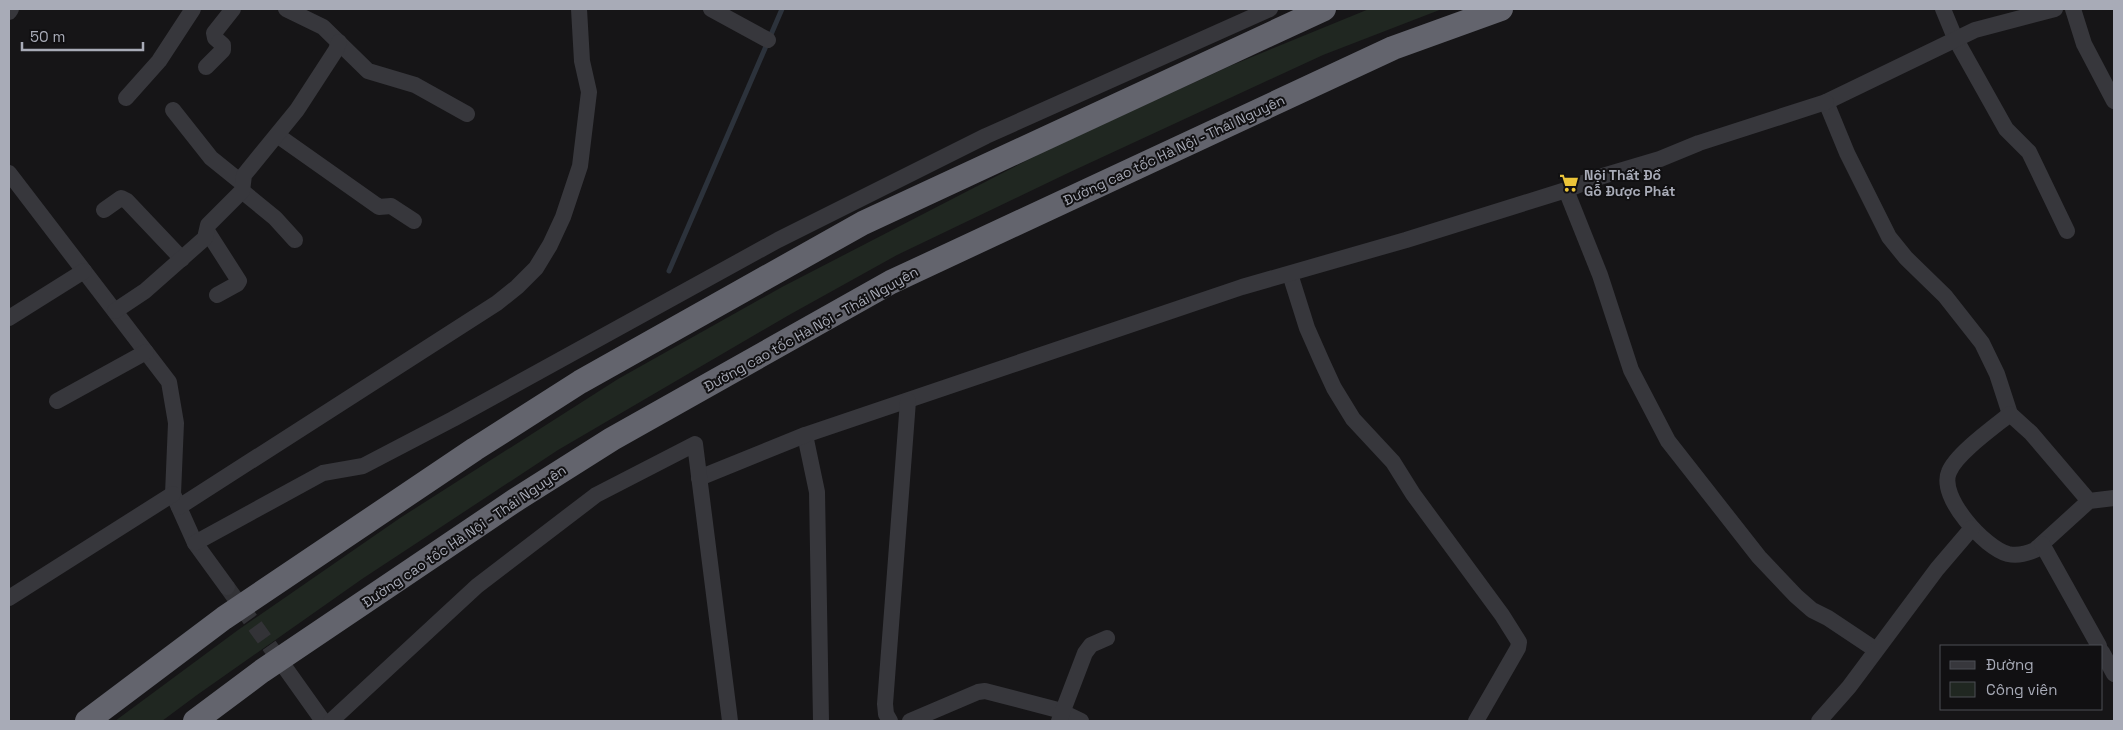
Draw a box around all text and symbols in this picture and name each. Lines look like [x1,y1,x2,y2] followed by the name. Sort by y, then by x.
[22,20,144,52] scale bar
[30,27,65,46] text: 50 m
[1060,91,1288,209] street label: Đường cao tốc Hà Nội - Thái Nguyên
[1584,166,1675,200] place label: Nội Thất Đồ Gỗ Được Phát
[1558,172,1580,194] supermarket icon: Nội Thất Đồ Gỗ Được Phát
[701,262,921,396] street label: Đường cao tốc Hà Nội - Thái Nguyên
[359,461,569,611] street label: Đường cao tốc Hà Nội - Thái Nguyên
[1940,645,2103,710] legend
[1986,655,2034,674] text: Đường
[1986,680,2057,699] text: Công viên

